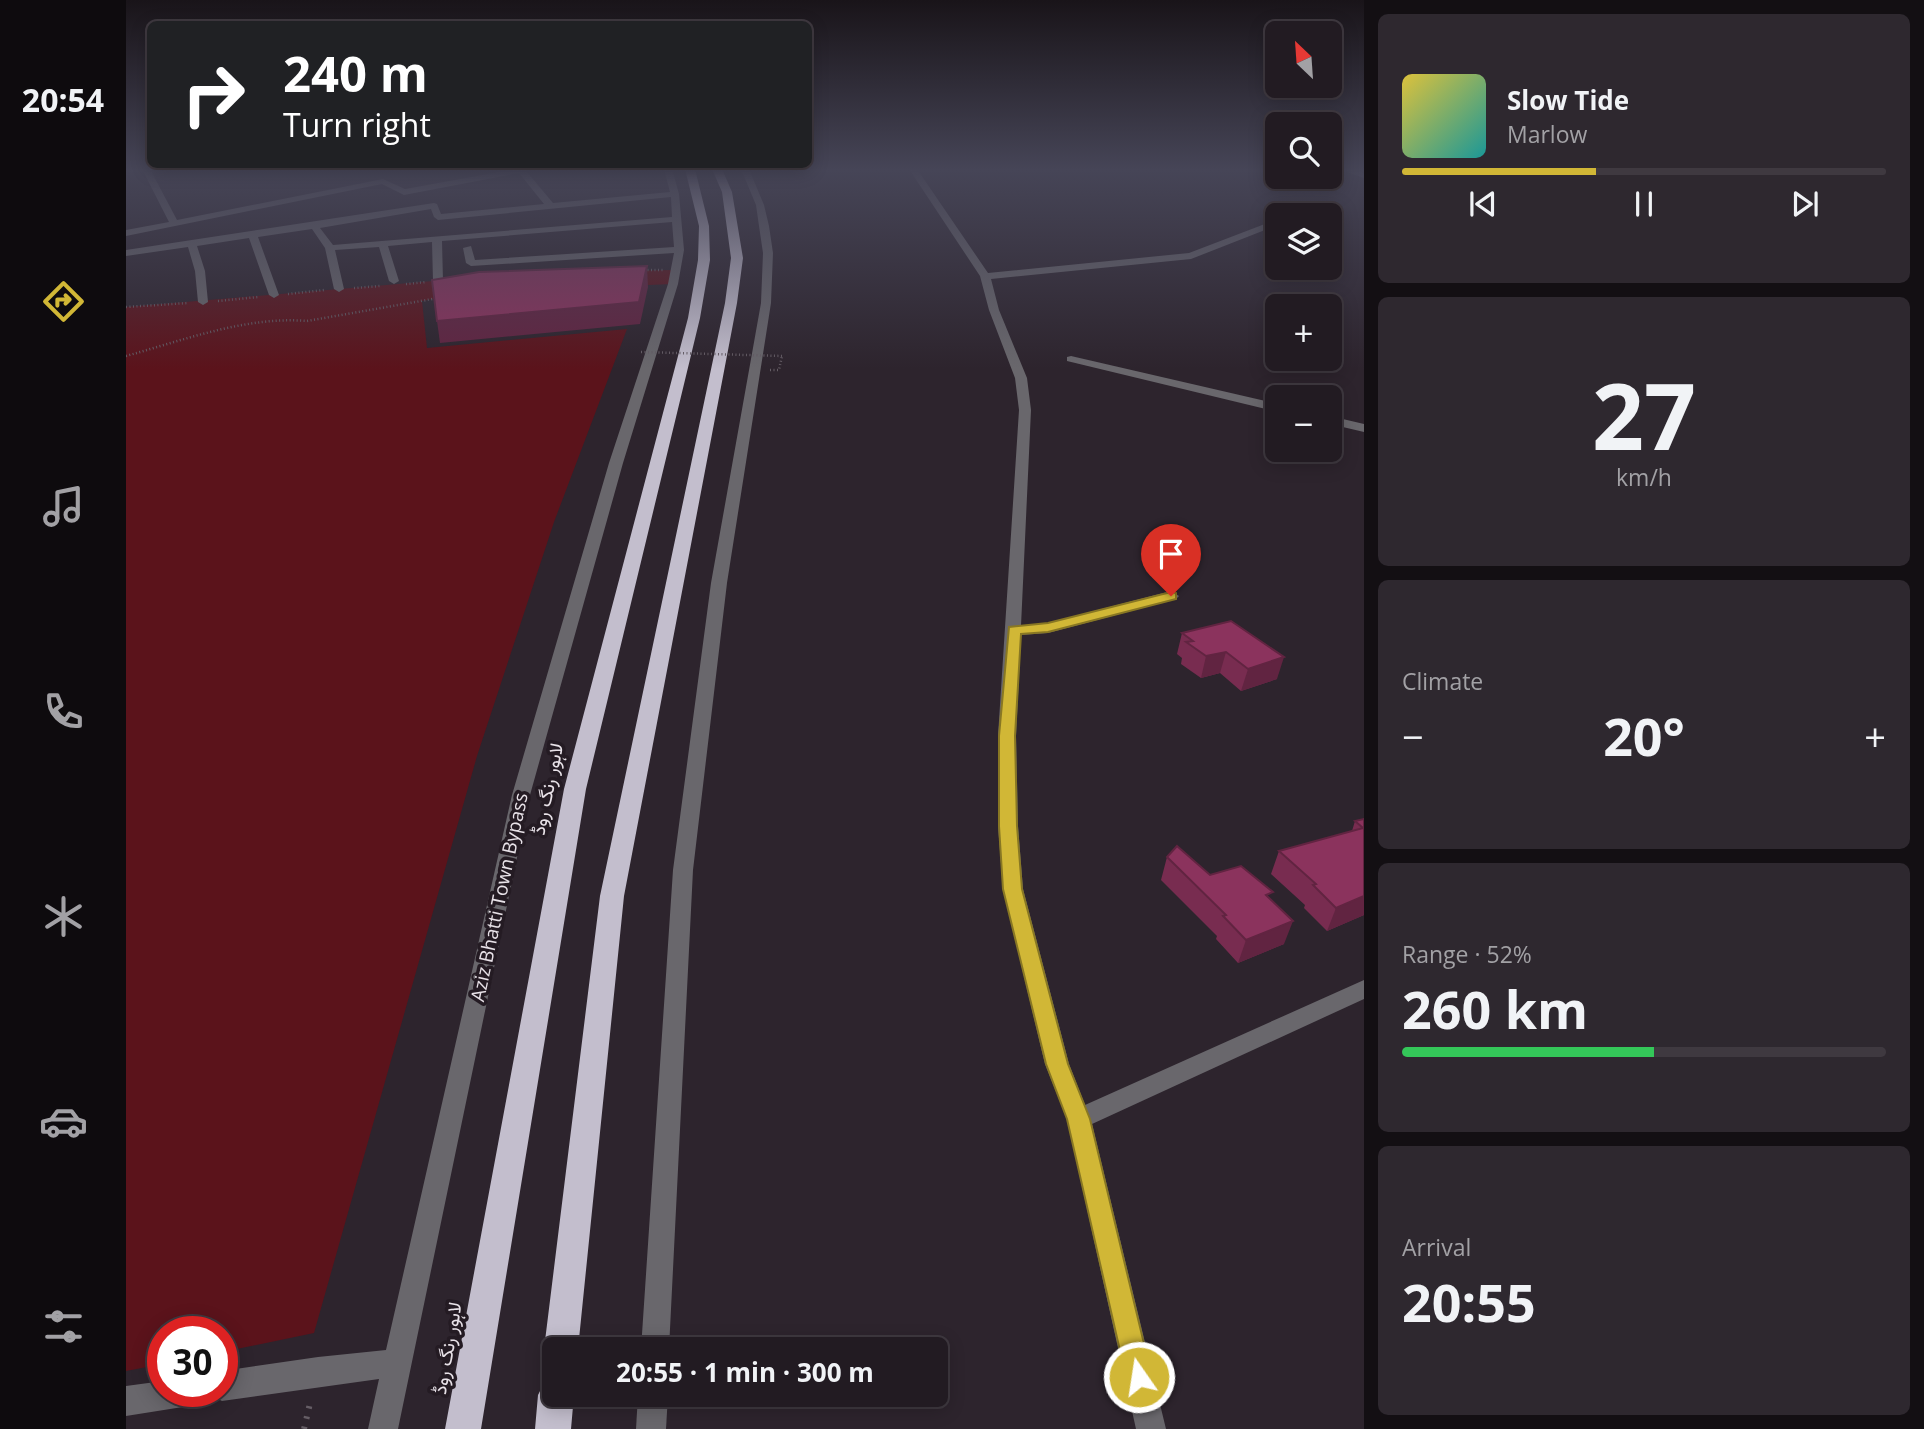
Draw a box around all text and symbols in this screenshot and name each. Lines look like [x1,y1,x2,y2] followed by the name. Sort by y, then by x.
[1265,21,1342,98] north arrow
[1265,21,1342,462] map controls
[283,40,428,106] text: 240 m
[168,49,259,140] icon: right
[22,78,104,121] text: 20:54
[1507,82,1629,118] text: Slow Tide
[283,103,431,146] text: Turn right
[1265,112,1342,189] button: search
[1507,118,1587,150] text: Marlow
[1464,185,1502,223] icon: previous
[1625,185,1663,223] icon: pause
[1786,185,1824,223] icon: next
[1265,203,1342,280] button: layers
[39,277,88,326] icon: directions
[1265,294,1342,371] button: +
[1592,353,1696,477] text: 27
[1265,385,1342,462] button: −
[1616,461,1672,493] text: km/h
[39,482,88,531] icon: music
[1141,524,1201,596] pin
[1152,535,1190,573] icon: arrive
[1402,665,1483,697] text: Climate
[39,687,88,736] icon: phone
[1603,700,1685,771] text: 20°
[1402,710,1424,762] text: −
[1864,710,1886,762] text: +
[525,741,569,837] street label: لاہور رنگ روڈ
[464,790,534,1004] street label: Aziz Bhatti Town Bypass
[39,892,88,941] icon: climate
[1402,938,1532,970] text: Range · 52%
[1402,973,1588,1044] text: 260 km
[39,1097,88,1146] icon: car
[1402,1231,1471,1263] text: Arrival
[1402,1266,1536,1337] text: 20:55
[426,1300,468,1396] street label: لاہور رنگ روڈ
[39,1302,88,1351] icon: filters
[147,1316,238,1407] speed limit sign: 30
[1102,1340,1176,1414] position arrow
[616,1354,874,1390] text: 20:55 · 1 min · 300 m

